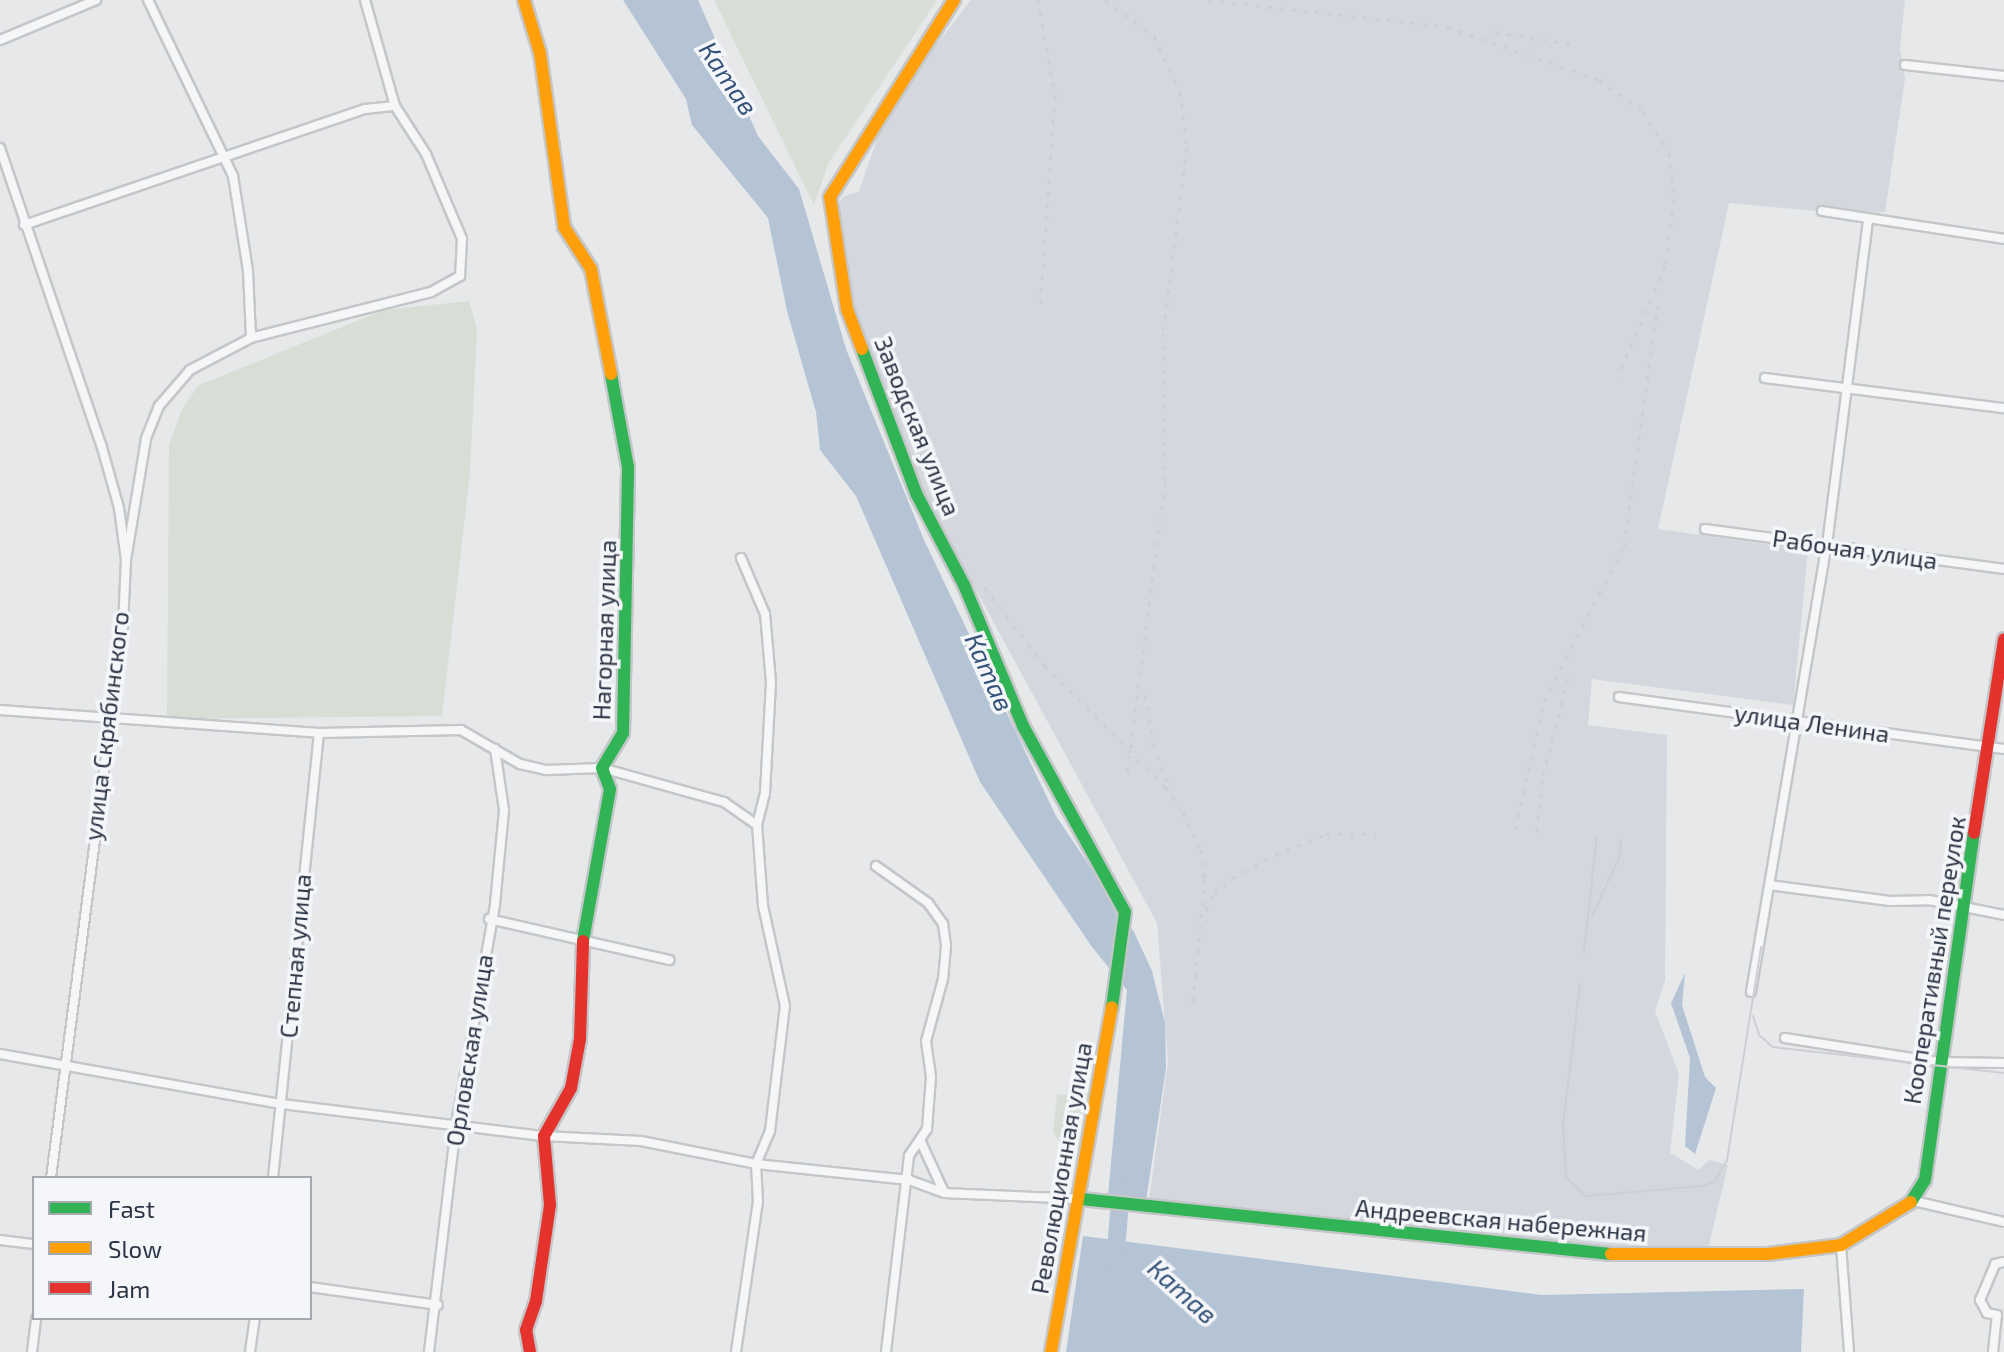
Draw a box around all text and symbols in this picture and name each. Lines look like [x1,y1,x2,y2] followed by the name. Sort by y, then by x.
[693,35,765,121] water label: Катав
[869,332,967,520] street label: Заводская улица
[1771,523,1939,575] street label: Рабочая улица
[586,539,622,721] street label: Нагорная улица
[78,610,134,842] street label: улица Скрябинского
[959,628,1021,716] water label: Катав
[1733,698,1891,748] street label: улица Ленина
[1897,814,1971,1106] street label: Кооперативный переулок
[273,873,317,1039] street label: Степная улица
[440,952,498,1148] street label: Орловская улица
[1025,1040,1097,1296] street label: Революционная улица
[32,1176,312,1320] legend
[1354,1193,1648,1247] street label: Андреевская набережная
[108,1194,155,1223] text: Fast
[108,1234,162,1263] text: Slow
[1142,1252,1224,1330] water label: Катав
[108,1274,150,1303] text: Jam

